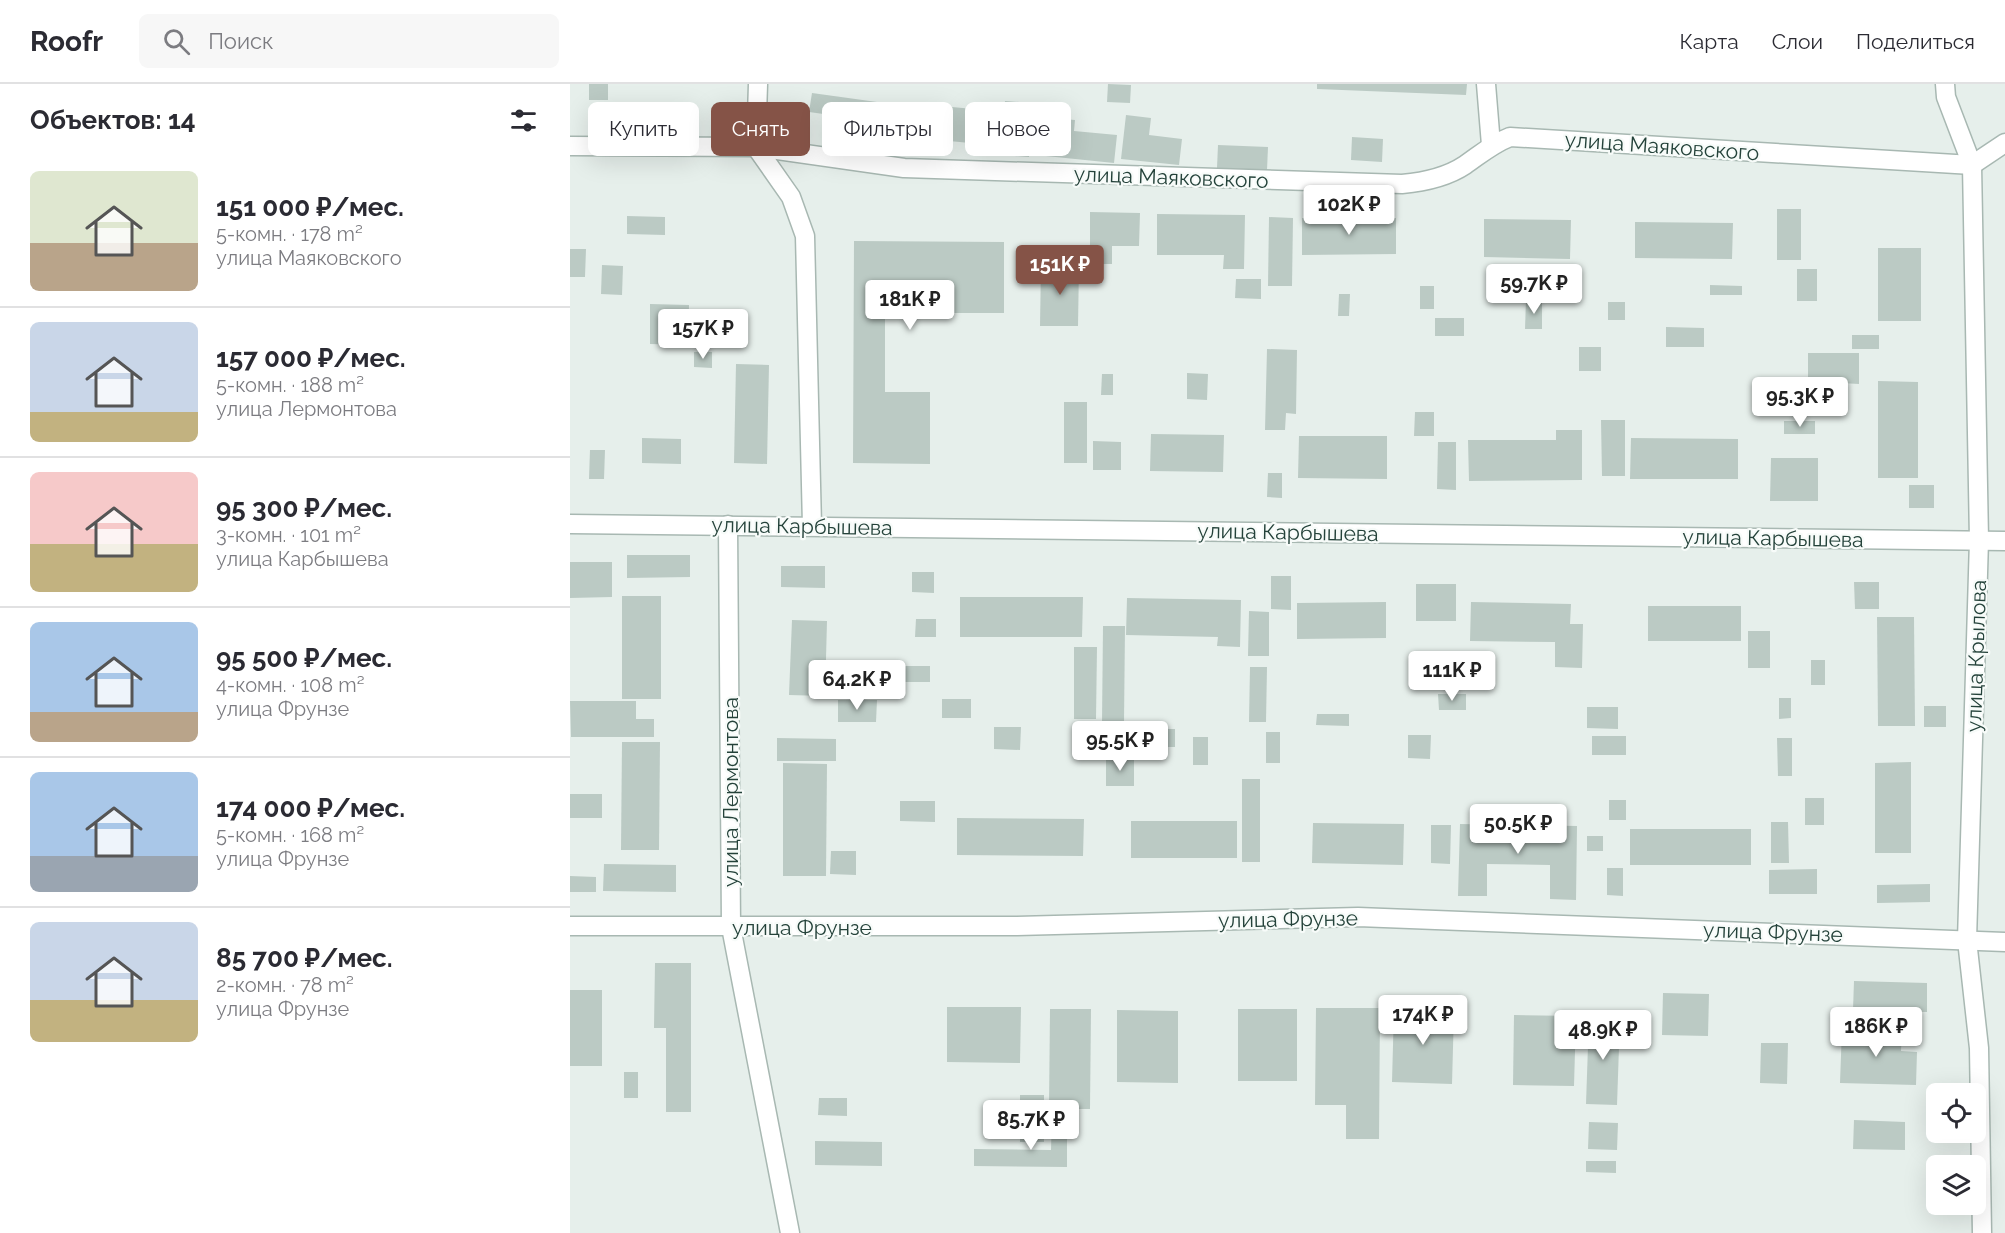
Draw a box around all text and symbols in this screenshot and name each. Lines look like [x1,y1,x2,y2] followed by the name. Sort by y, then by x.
[139,14,559,68] search box
[30,25,103,58] text: Roofr
[160,25,193,58] icon: search
[208,28,274,54] text: Поиск
[1680,29,1739,54] text: Карта
[1772,29,1823,54] text: Слои
[1856,29,1975,54] text: Поделиться
[588,102,699,156] chip: Купить
[711,102,810,156] chip: Снять
[822,102,953,156] chip: Фильтры
[965,102,1071,156] chip: Новое
[507,104,540,137] icon: filters
[30,105,196,135] text: Объектов: 14
[1564,127,1760,165] street label: улица Маяковского
[1073,161,1269,193] street label: улица Маяковского
[1300,185,1398,236] pin: 102K ₽
[216,192,404,222] text: 151 000 ₽/мес.
[1318,192,1381,216] text: 102K ₽
[78,195,150,267] icon: home
[216,222,363,246] text: 5-комн. · 178 m²
[1011,245,1109,296] pin: 151K ₽
[216,246,402,270] text: улица Маяковского
[1030,252,1090,276] text: 151K ₽
[1479,264,1589,315] pin: 59.7K ₽
[1500,271,1568,295] text: 59.7K ₽
[861,280,959,331] pin: 181K ₽
[879,287,941,311] text: 181K ₽
[654,309,752,360] pin: 157K ₽
[672,316,734,340] text: 157K ₽
[216,343,406,373] text: 157 000 ₽/мес.
[78,346,150,418] icon: home
[216,373,364,397] text: 5-комн. · 188 m²
[1745,377,1855,428] pin: 95.3K ₽
[1766,384,1834,408] text: 95.3K ₽
[216,397,397,421] text: улица Лермонтова
[216,493,392,523] text: 95 300 ₽/мес.
[78,496,150,568] icon: home
[711,512,893,540] street label: улица Карбышева
[1197,518,1379,546] street label: улица Карбышева
[216,523,361,547] text: 3-комн. · 101 m²
[1682,524,1864,552] street label: улица Карбышева
[216,547,389,571] text: улица Карбышева
[1961,579,1991,733] street label: улица Крылова
[216,643,392,673] text: 95 500 ₽/мес.
[78,646,150,718] icon: home
[1403,651,1501,702] pin: 111K ₽
[1422,658,1482,682] text: 111K ₽
[802,660,912,711] pin: 64.2K ₽
[823,667,891,691] text: 64.2K ₽
[216,673,364,697] text: 4-комн. · 108 m²
[216,697,349,721] text: улица Фрунзе
[718,697,743,887] street label: улица Лермонтова
[1065,721,1175,772] pin: 95.5K ₽
[1086,728,1154,752] text: 95.5K ₽
[216,793,405,823] text: 174 000 ₽/мес.
[78,796,150,868] icon: home
[1463,804,1573,855] pin: 50.5K ₽
[1484,811,1552,835] text: 50.5K ₽
[216,823,364,847] text: 5-комн. · 168 m²
[216,847,349,871] text: улица Фрунзе
[1218,905,1358,933] street label: улица Фрунзе
[732,915,872,940] street label: улица Фрунзе
[1703,917,1843,947] street label: улица Фрунзе
[216,943,393,973] text: 85 700 ₽/мес.
[78,946,150,1018] icon: home
[216,973,354,997] text: 2-комн. · 78 m²
[1374,995,1472,1046] pin: 174K ₽
[216,997,349,1021] text: улица Фрунзе
[1392,1002,1454,1026] text: 174K ₽
[1827,1007,1925,1058] pin: 186K ₽
[1548,1010,1658,1061] pin: 48.9K ₽
[1844,1014,1908,1038] text: 186K ₽
[1568,1017,1638,1041] text: 48.9K ₽
[1926,1083,1986,1215] map controls
[1926,1083,1986,1143] button: locate
[976,1100,1086,1151] pin: 85.7K ₽
[997,1107,1065,1131] text: 85.7K ₽
[1926,1155,1986,1215] button: layers

